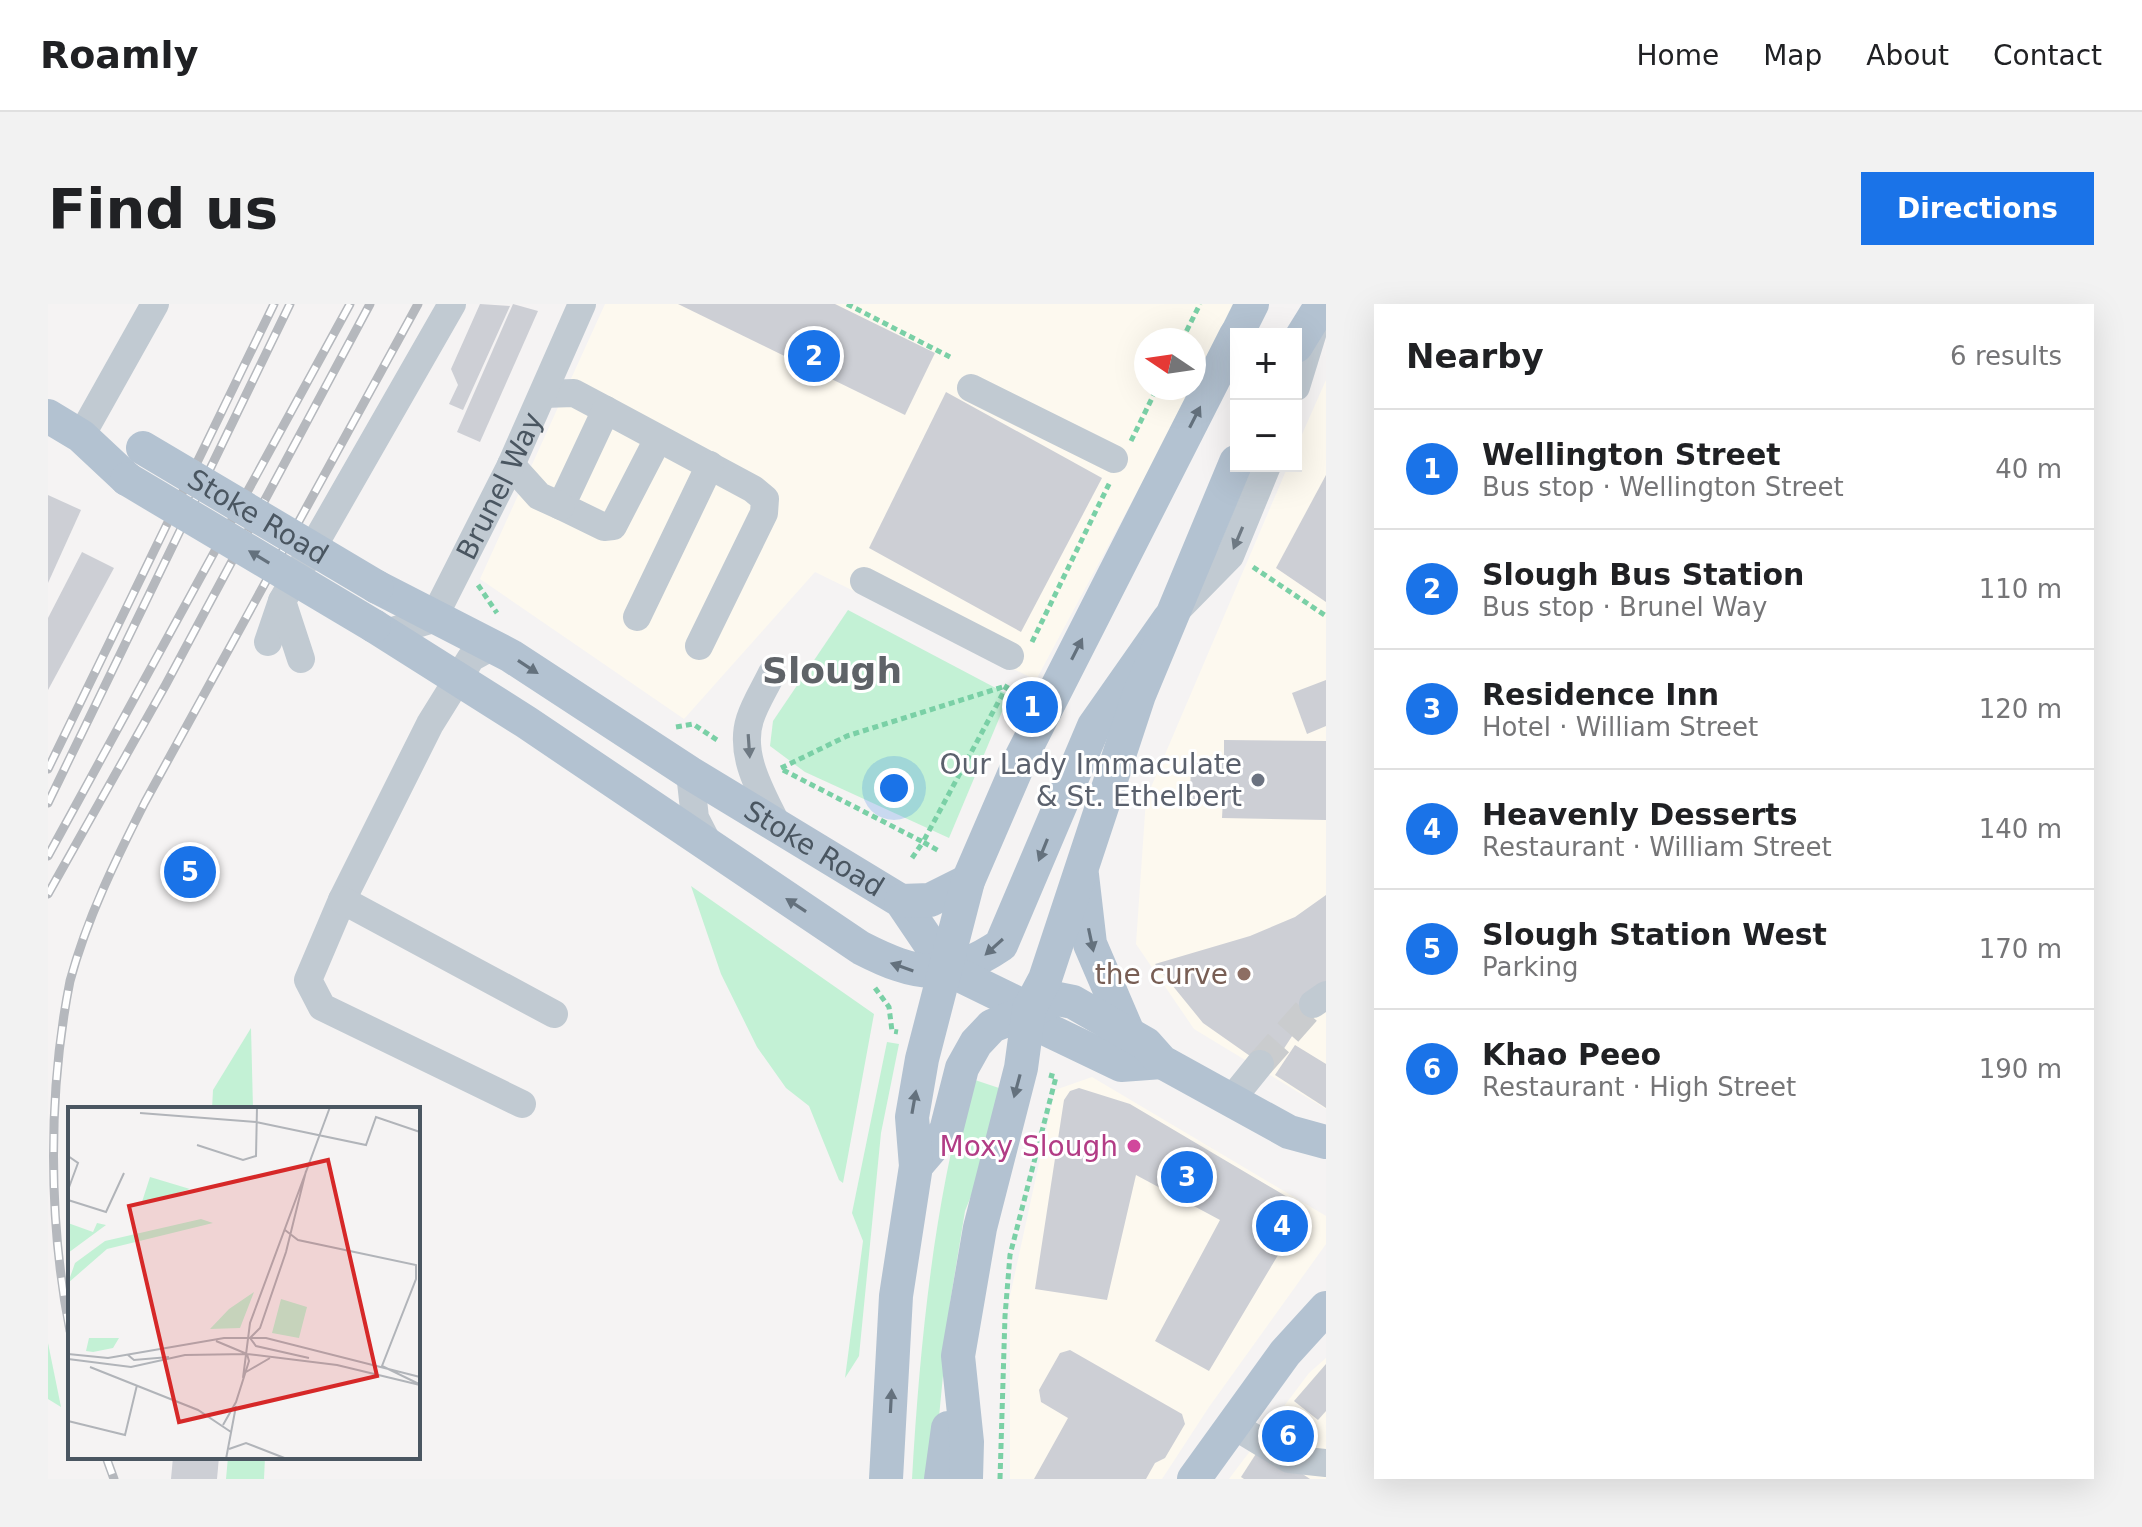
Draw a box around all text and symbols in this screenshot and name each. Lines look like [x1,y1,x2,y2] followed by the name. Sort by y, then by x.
[40,33,198,77] text: Roamly
[1636,39,1719,72] text: Home
[1763,39,1822,72] text: Map
[1866,39,1949,72] text: About
[1993,39,2102,72] text: Contact
[1861,172,2094,245] button: Directions
[48,176,278,241] text: Find us
[788,326,840,386] pin: 2
[1134,328,1206,400] north arrow
[1230,328,1302,472] map controls
[1230,328,1302,400] button: +
[1406,336,1544,376] text: Nearby
[1950,341,2062,371] text: 6 results
[1230,400,1302,472] button: −
[1188,405,1201,428] one-way arrow
[449,407,549,565] street label: Brunel Way
[1482,437,1781,472] text: Wellington Street
[1423,454,1441,484] text: 1
[1995,454,2062,484] text: 40 m
[182,462,334,571] street label: Stoke Road
[1482,472,1844,502] text: Bus stop · Wellington Street
[1231,526,1244,550] one-way arrow
[248,550,270,564] one-way arrow
[1482,557,1804,592] text: Slough Bus Station
[1423,574,1441,604] text: 2
[1979,574,2062,604] text: 110 m
[1482,592,1767,622] text: Bus stop · Brunel Way
[1070,637,1084,660] one-way arrow
[762,650,902,691] district label: Slough
[517,660,538,675] one-way arrow
[1006,677,1058,737] pin: 1
[1482,677,1719,712] text: Residence Inn
[1423,694,1441,724] text: 3
[1979,694,2062,724] text: 120 m
[1482,712,1758,742] text: Hotel · William Street
[743,734,756,759] one-way arrow
[940,748,1242,813] place label: Our Lady Immaculate & St. Ethelbert
[874,768,914,808] your location
[1249,771,1267,789] marker: Our Lady Immaculate & St. Ethelbert
[738,793,890,903] street label: Stoke Road
[1482,797,1798,832] text: Heavenly Desserts
[1423,814,1441,844] text: 4
[1979,814,2062,844] text: 140 m
[1482,832,1832,862] text: Restaurant · William Street
[1036,838,1049,862] one-way arrow
[164,842,216,902] pin: 5
[785,899,807,913] one-way arrow
[1482,917,1827,952] text: Slough Station West
[1085,928,1098,953] one-way arrow
[1423,934,1441,964] text: 5
[1979,934,2062,964] text: 170 m
[984,938,1004,956] one-way arrow
[1482,952,1578,982] text: Parking
[1095,958,1228,991] place label: the curve
[890,961,914,973] one-way arrow
[1235,965,1253,983] marker: the curve
[1482,1037,1661,1072] text: Khao Peeo
[1423,1054,1441,1084] text: 6
[1979,1054,2062,1084] text: 190 m
[1482,1072,1796,1102] text: Restaurant · High Street
[1010,1073,1022,1098] one-way arrow
[909,1089,921,1114] one-way arrow
[68,1107,420,1459] inset map
[940,1130,1118,1163] place label: Moxy Slough
[1125,1137,1143,1155] marker: Moxy Slough
[1161,1147,1213,1207] pin: 3
[1256,1196,1308,1256] pin: 4
[884,1388,897,1413] one-way arrow
[1262,1406,1314,1466] pin: 6

